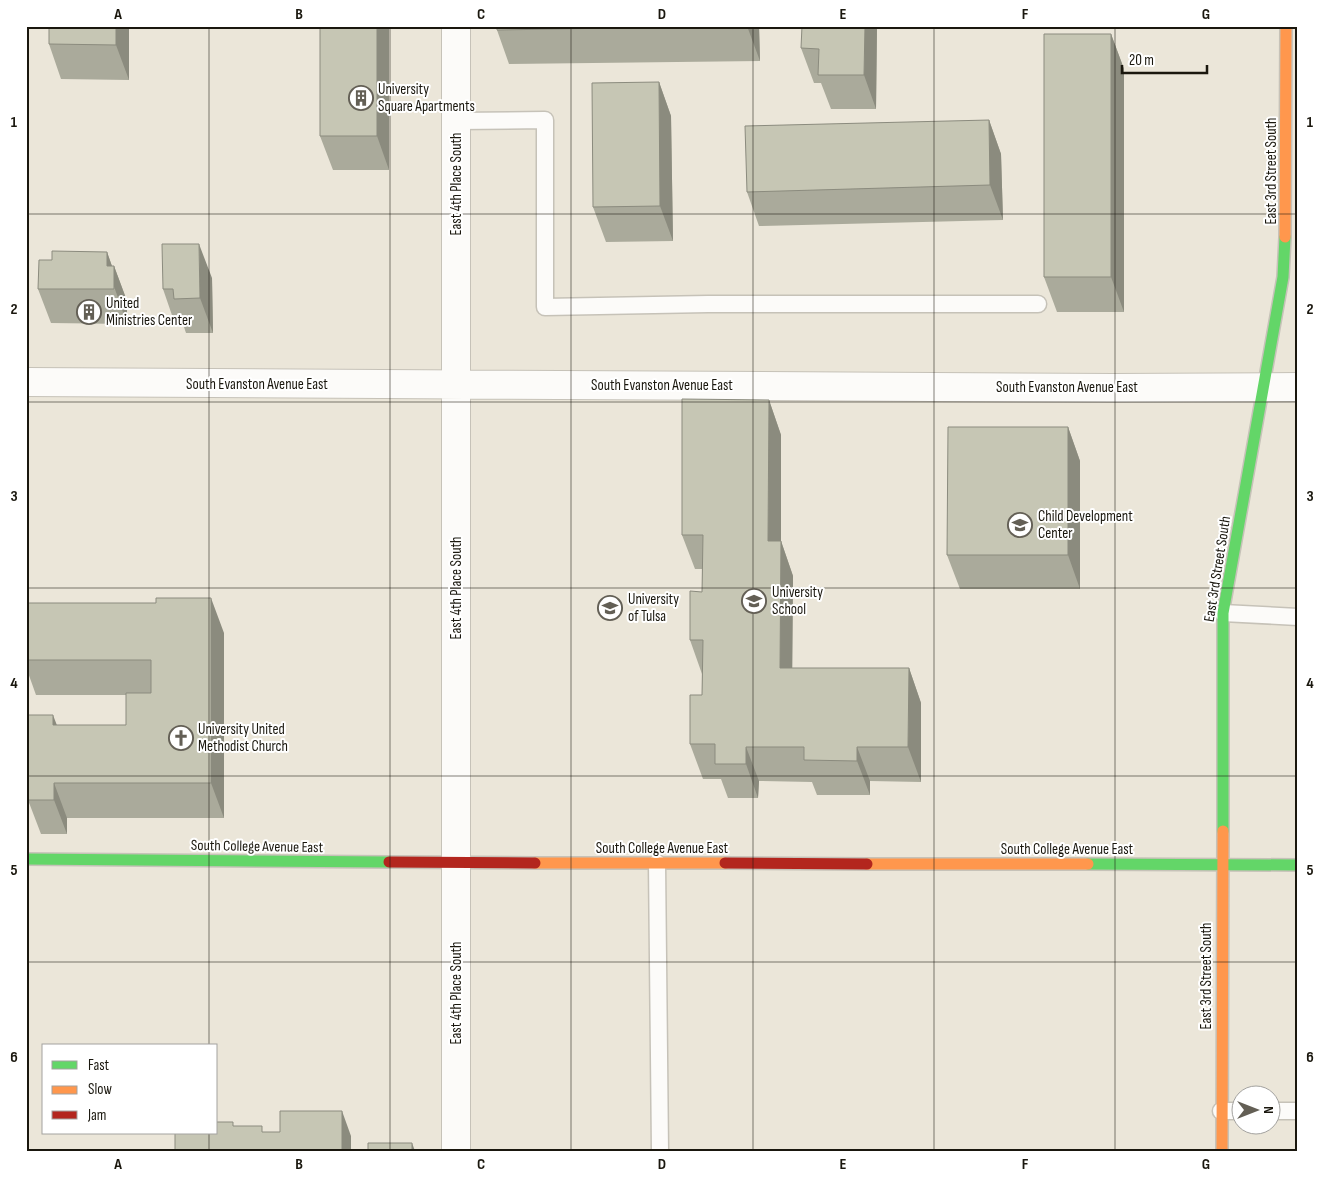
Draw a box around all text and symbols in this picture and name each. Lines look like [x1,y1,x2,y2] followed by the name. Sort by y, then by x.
[113,5,122,24] text: A
[295,5,303,24] text: B
[477,5,485,24] text: C
[658,5,666,24] text: D
[840,5,847,24] text: E
[1022,5,1029,24] text: F
[1202,5,1210,24] text: G
[1122,42,1206,74] scale bar
[1129,51,1154,70] text: 20 m
[378,80,475,116] place label: University Square Apartments
[348,85,374,111] building icon: University Square Apartments
[11,113,18,132] text: 1
[1307,113,1314,132] text: 1
[1262,117,1281,225] street label: East 3rd Street South
[447,133,466,235] street label: East 4th Place South
[106,294,193,330] place label: United Ministries Center
[76,299,102,325] building icon: United Ministries Center
[10,300,18,319] text: 2
[1306,300,1314,319] text: 2
[186,375,328,394] street label: South Evanston Avenue East
[591,376,733,395] street label: South Evanston Avenue East
[996,378,1138,397] street label: South Evanston Avenue East
[10,487,18,506] text: 3
[1306,487,1314,506] text: 3
[1038,507,1133,543] place label: Child Development Center
[1007,512,1033,538] school or university icon: Child Development Center
[1200,515,1235,623] street label: East 3rd Street South
[447,537,466,639] street label: East 4th Place South
[772,583,823,619] place label: University School
[741,588,767,614] school or university icon: University School
[628,590,679,626] place label: University of Tulsa
[597,595,623,621] school or university icon: University of Tulsa
[10,674,18,693] text: 4
[1306,674,1314,693] text: 4
[198,720,288,756] place label: University United Methodist Church
[168,725,194,751] church icon: University United Methodist Church
[191,836,324,857] street label: South College Avenue East
[596,839,729,858] street label: South College Avenue East
[1001,840,1134,859] street label: South College Avenue East
[10,861,18,880] text: 5
[1306,861,1314,880] text: 5
[1197,922,1216,1030] street label: East 3rd Street South
[447,942,466,1044] street label: East 4th Place South
[42,1044,218,1134] legend
[10,1048,18,1067] text: 6
[1306,1048,1314,1067] text: 6
[88,1056,110,1075] text: Fast
[88,1080,112,1099] text: Slow
[1232,1084,1282,1134] north arrow
[87,1106,106,1125] text: Jam
[1260,1106,1277,1114] text: N
[113,1155,122,1174] text: A
[295,1155,303,1174] text: B
[477,1155,485,1174] text: C
[658,1155,666,1174] text: D
[840,1155,847,1174] text: E
[1022,1155,1029,1174] text: F
[1202,1155,1210,1174] text: G

